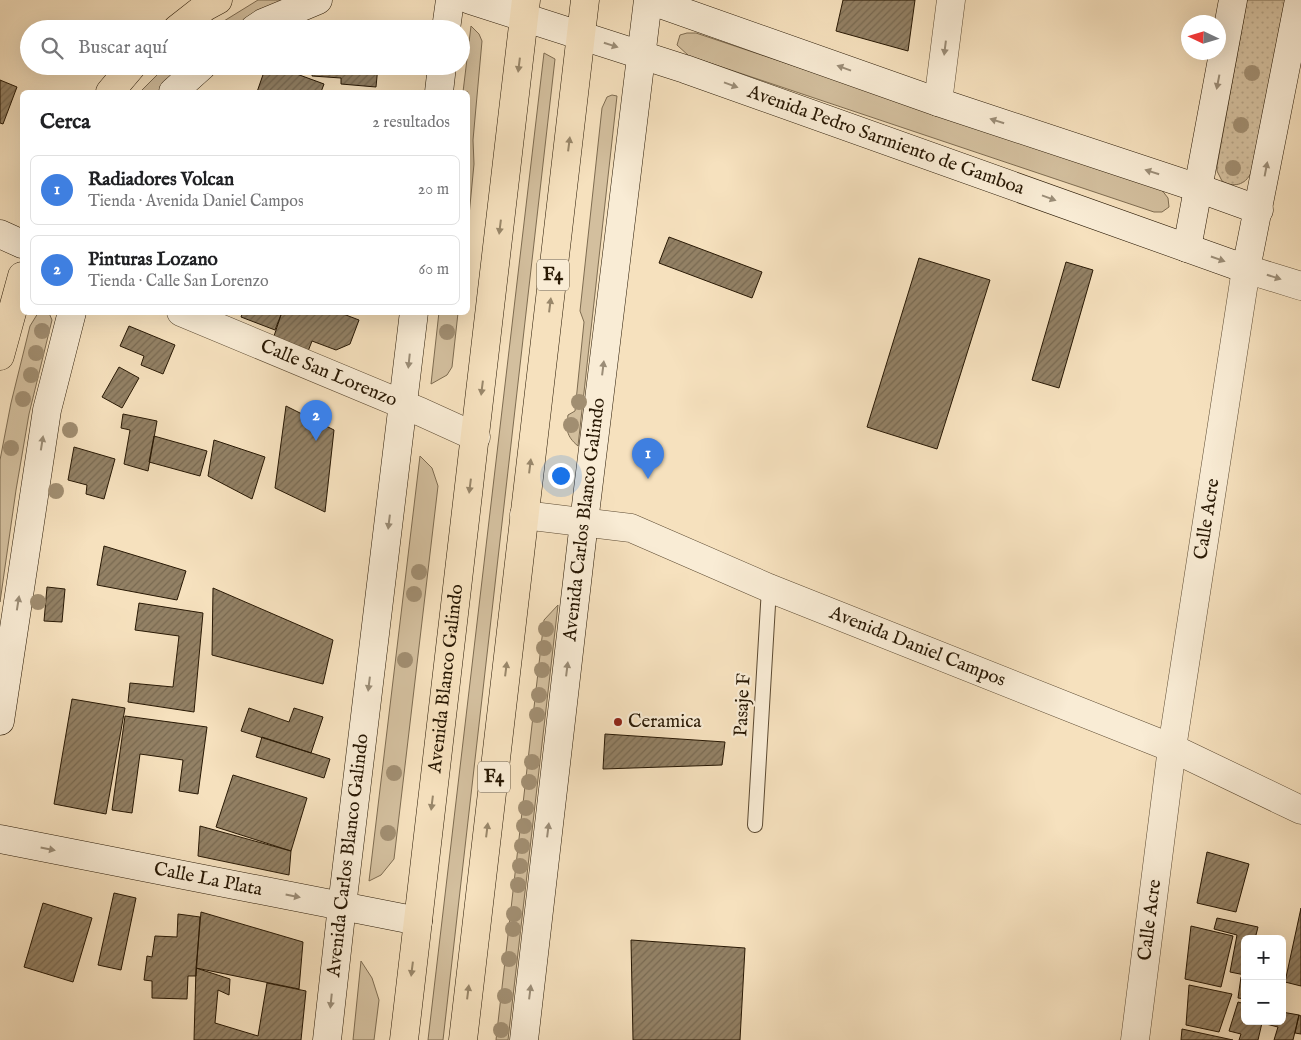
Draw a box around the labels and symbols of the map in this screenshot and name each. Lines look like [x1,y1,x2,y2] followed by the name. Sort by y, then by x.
[1181,15,1226,60] north arrow
[604,41,619,49] one-way arrow
[941,41,949,57] one-way arrow
[515,58,523,74] one-way arrow
[836,64,851,72] one-way arrow
[1213,75,1221,91] one-way arrow
[743,80,1028,201] street label: Avenida Pedro Sarmiento de Gamboa
[724,81,739,89] one-way arrow
[990,117,1005,124] one-way arrow
[565,135,573,151] one-way arrow
[1263,161,1271,177] one-way arrow
[1144,168,1159,176] one-way arrow
[1041,195,1056,203] one-way arrow
[496,219,504,235] one-way arrow
[1211,256,1226,263] one-way arrow
[537,260,569,290] road number: F4
[1266,274,1281,282] one-way arrow
[546,297,554,313] one-way arrow
[257,334,401,413] street label: Calle San Lorenzo
[405,353,413,369] one-way arrow
[599,360,607,376] one-way arrow
[478,381,486,397] one-way arrow
[558,396,611,644] street label: Avenida Carlos Blanco Galindo
[300,400,332,441] pin: 2
[39,434,47,450] one-way arrow
[632,438,664,479] pin: 1
[526,458,534,474] one-way arrow
[548,463,574,489] your location
[1189,477,1226,561] street label: Calle Acre
[466,478,474,494] one-way arrow
[385,515,393,531] one-way arrow
[423,583,469,775] street label: Avenida Blanco Galindo
[14,595,22,611] one-way arrow
[825,601,1009,693] street label: Avenida Daniel Campos
[502,660,510,676] one-way arrow
[563,660,571,676] one-way arrow
[729,673,757,737] street label: Pasaje F
[365,676,373,692] one-way arrow
[628,710,702,734] place label: Ceramica
[612,716,624,728] marker: Ceramica
[322,732,375,979] street label: Avenida Carlos Blanco Galindo
[478,762,510,792] road number: F4
[428,796,436,812] one-way arrow
[483,822,491,838] one-way arrow
[544,822,552,838] one-way arrow
[40,845,56,853] one-way arrow
[152,857,265,902] street label: Calle La Plata
[1133,878,1167,962] street label: Calle Acre
[286,893,302,901] one-way arrow
[408,961,416,977] one-way arrow
[464,983,472,999] one-way arrow
[526,983,534,999] one-way arrow
[327,994,335,1010] one-way arrow

